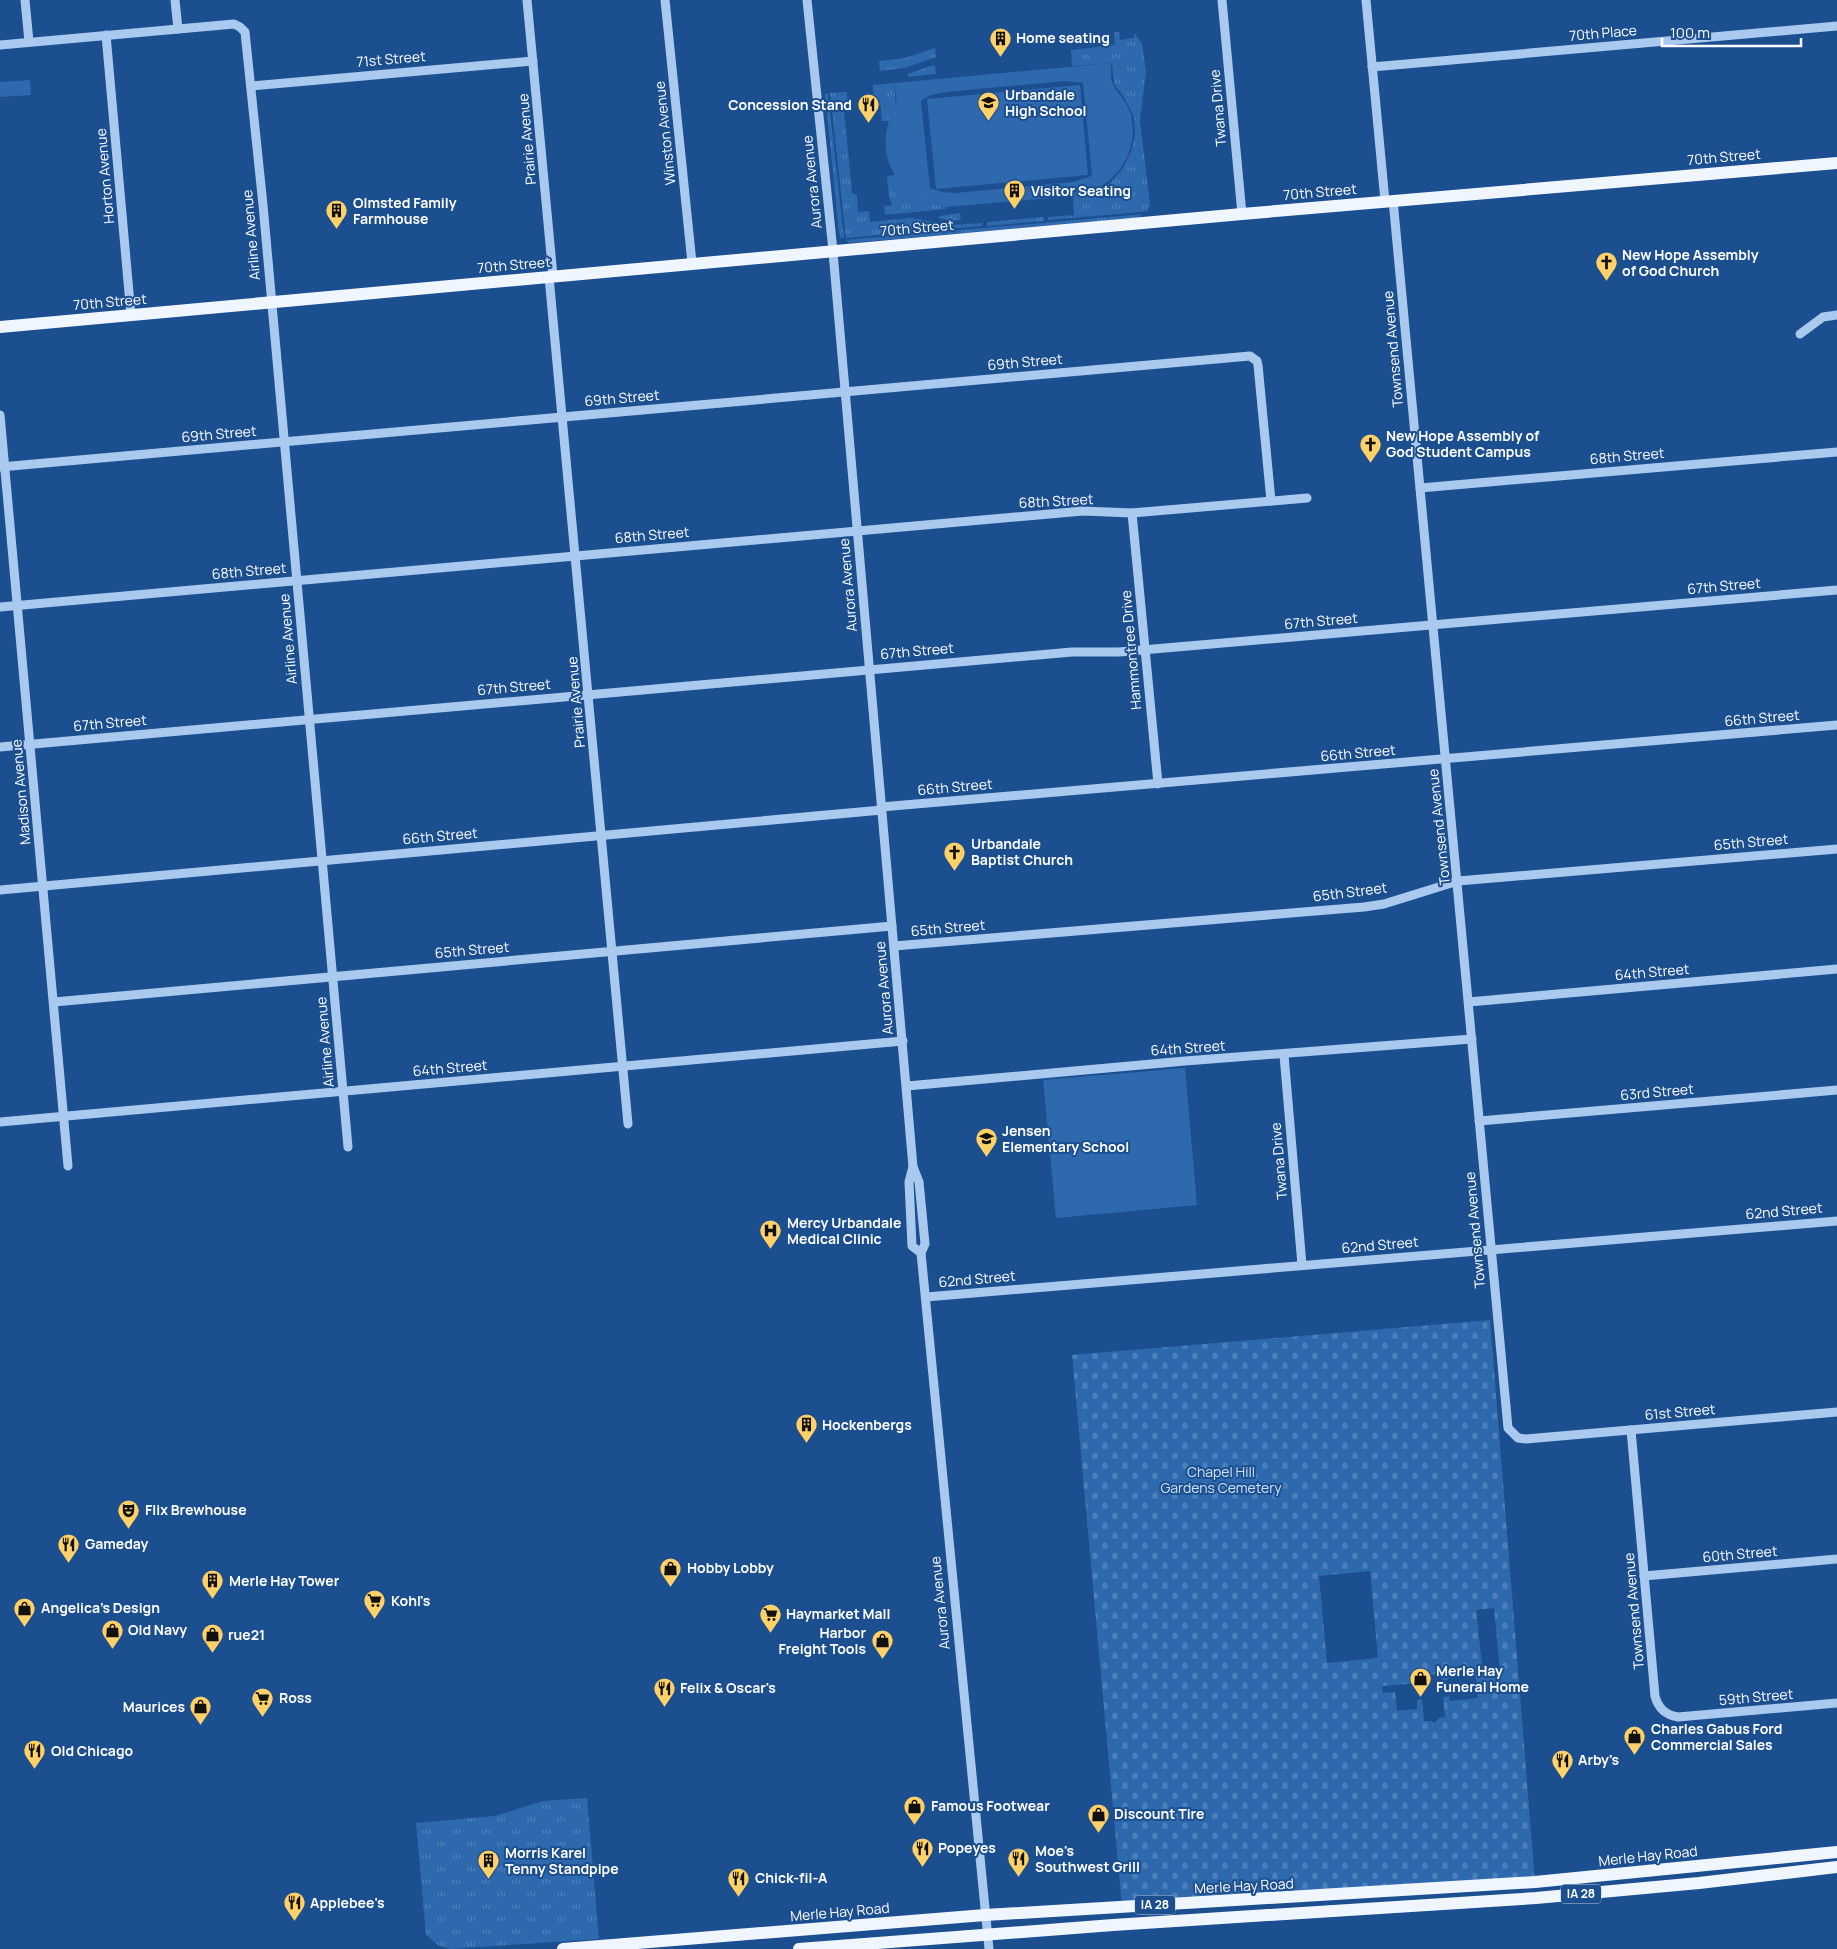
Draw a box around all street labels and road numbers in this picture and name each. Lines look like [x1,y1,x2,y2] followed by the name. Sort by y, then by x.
[1568,20,1637,45] street label: 70th Place
[356,46,427,71] street label: 71st Street
[1205,69,1230,147] street label: Twana Drive
[650,80,679,186] street label: Winston Avenue
[513,93,540,185] street label: Prairie Avenue
[91,128,118,224] street label: Horton Avenue
[797,134,826,230] street label: Aurora Avenue
[1687,144,1762,169] street label: 70th Street
[1283,179,1358,204] street label: 70th Street
[237,189,264,281] street label: Airline Avenue
[880,215,955,240] street label: 70th Street
[477,252,552,277] street label: 70th Street
[73,289,148,314] street label: 70th Street
[1378,290,1407,408] street label: Townsend Avenue
[987,349,1064,374] street label: 69th Street
[584,385,661,410] street label: 69th Street
[181,421,258,446] street label: 69th Street
[1589,443,1665,468] street label: 68th Street
[1018,489,1094,512] street label: 68th Street
[614,522,690,547] street label: 68th Street
[834,538,861,633] street label: Aurora Avenue
[211,558,287,583] street label: 68th Street
[1686,573,1762,598] street label: 67th Street
[1116,589,1145,711] street label: Hammontree Drive
[274,593,301,685] street label: Airline Avenue
[1283,608,1359,633] street label: 67th Street
[879,638,955,663] street label: 67th Street
[562,656,589,748] street label: Prairie Avenue
[476,674,552,699] street label: 67th Street
[1724,705,1801,730] street label: 66th Street
[72,710,148,735] street label: 67th Street
[6,739,35,846] street label: Madison Avenue
[1320,740,1397,765] street label: 66th Street
[1423,768,1454,886] street label: Townsend Avenue
[917,774,994,799] street label: 66th Street
[402,823,479,848] street label: 66th Street
[1713,829,1789,854] street label: 65th Street
[1312,877,1389,905] street label: 65th Street
[910,915,986,940] street label: 65th Street
[434,937,510,962] street label: 65th Street
[870,941,897,1036] street label: Aurora Avenue
[1614,959,1690,984] street label: 64th Street
[311,996,338,1088] street label: Airline Avenue
[1150,1035,1226,1060] street label: 64th Street
[412,1055,488,1080] street label: 64th Street
[1619,1079,1695,1104] street label: 63rd Street
[1266,1122,1291,1200] street label: Twana Drive
[1460,1171,1489,1289] street label: Townsend Avenue
[1745,1198,1824,1223] street label: 62nd Street
[1341,1232,1420,1257] street label: 62nd Street
[938,1266,1017,1291] street label: 62nd Street
[1644,1399,1716,1424] street label: 61st Street
[1702,1541,1779,1566] street label: 60th Street
[1619,1552,1648,1670] street label: Townsend Avenue
[925,1555,954,1651] street label: Aurora Avenue
[1718,1684,1794,1709] street label: 59th Street
[1597,1841,1698,1870] street label: Merle Hay Road
[1194,1873,1294,1898] street label: Merle Hay Road
[1561,1885,1601,1904] road number: IA 28
[1135,1896,1175,1914] road number: IA 28
[790,1898,890,1925] street label: Merle Hay Road

